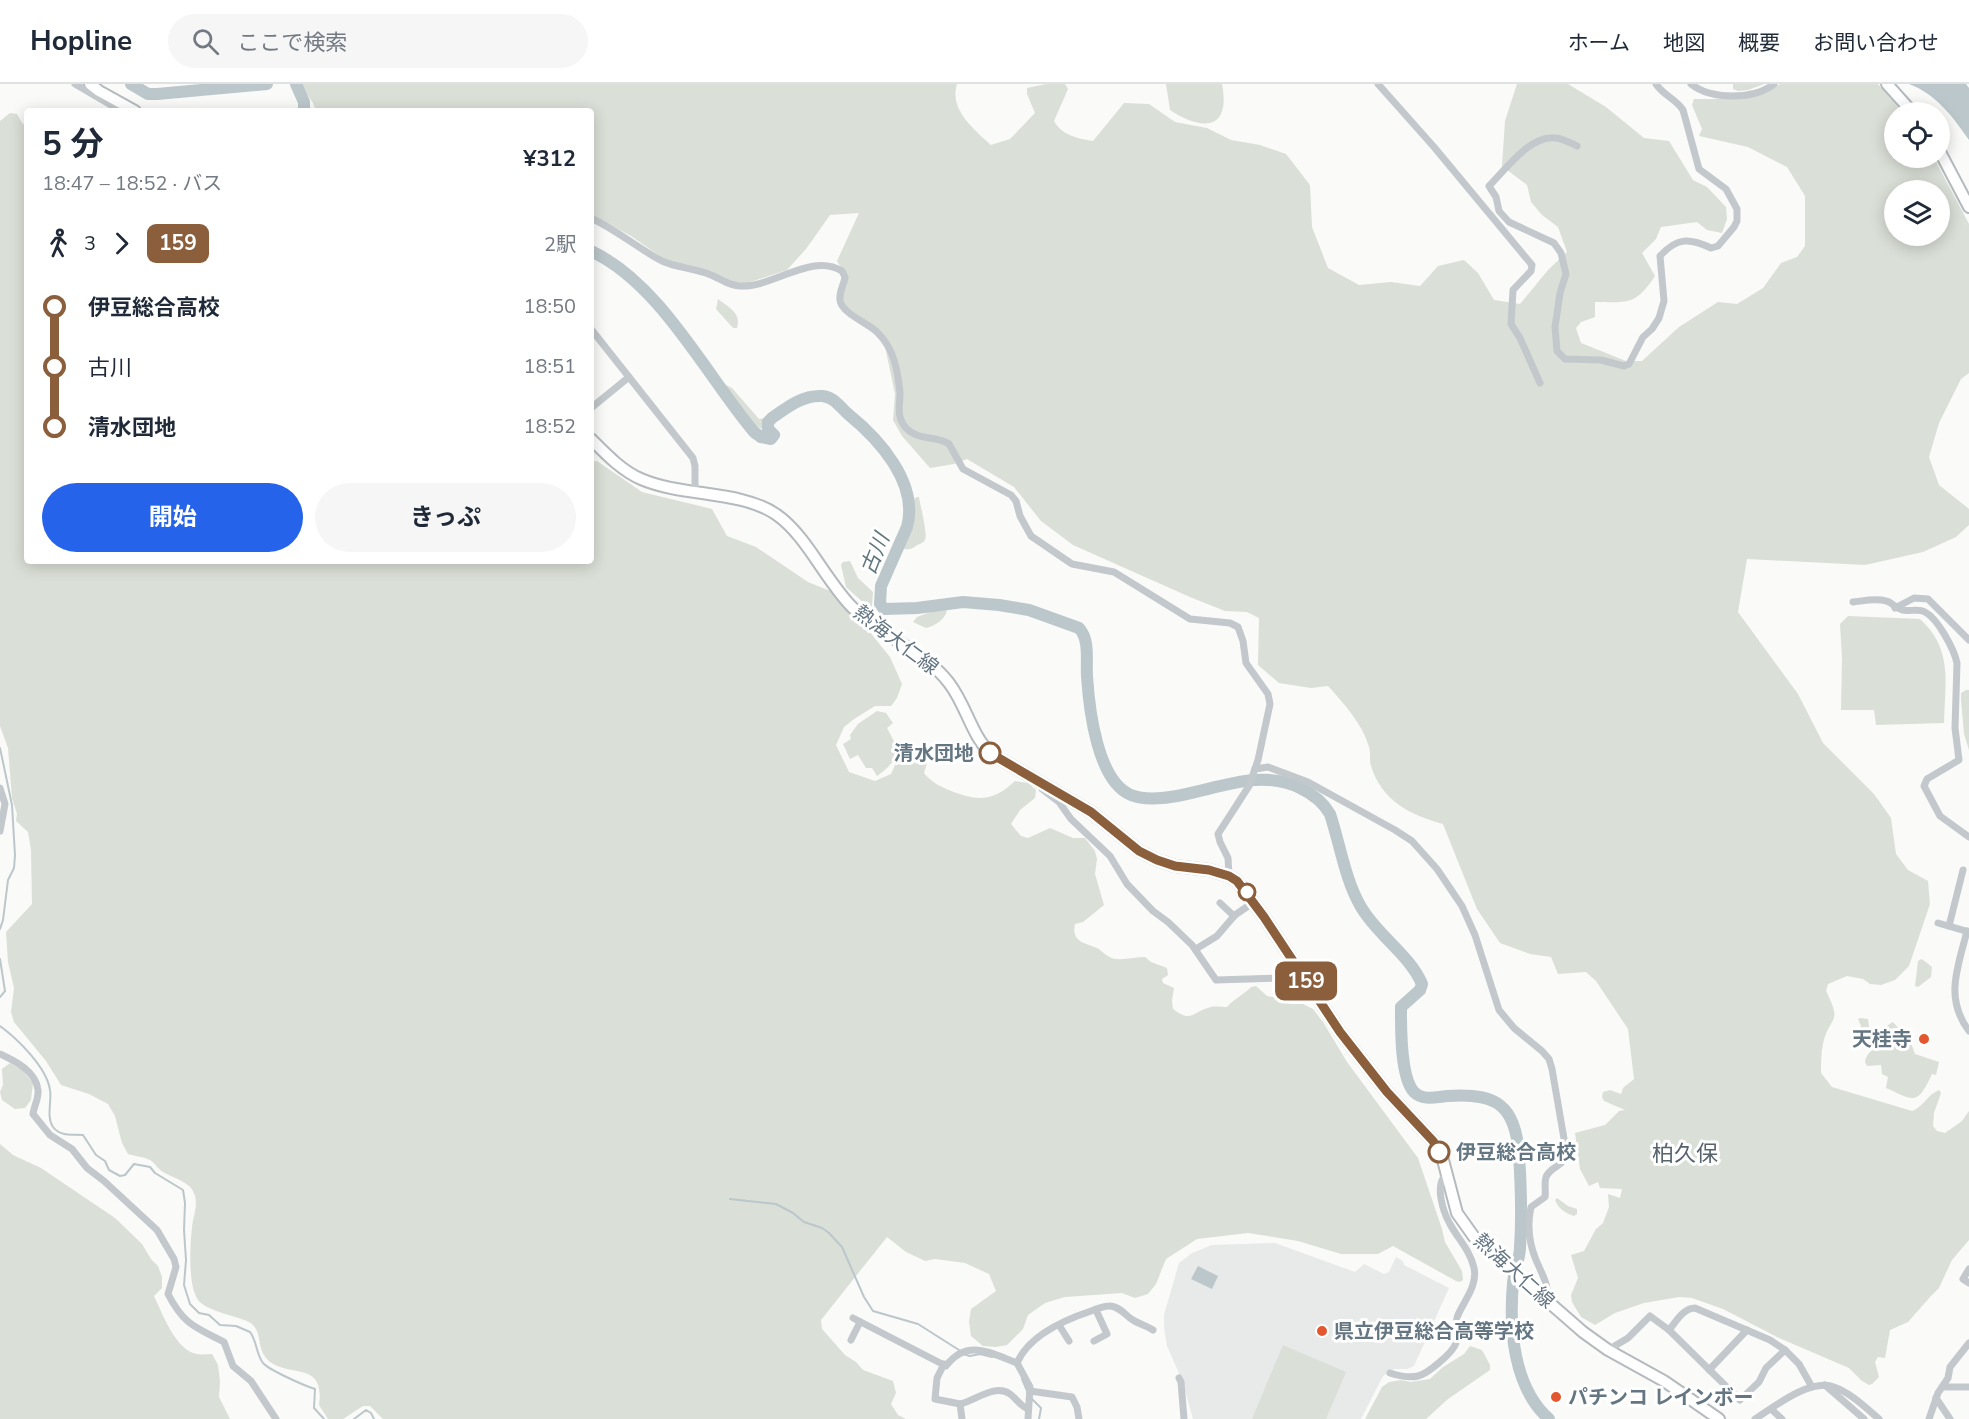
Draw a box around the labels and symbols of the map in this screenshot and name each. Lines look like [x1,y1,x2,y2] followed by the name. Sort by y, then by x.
[854,527,897,579] water label: 古川
[848,599,944,681] street label: 熱海大仁線
[894,740,974,767] place label: 清水団地
[979,742,1001,764] marker: 清水団地
[1238,883,1256,901] unlabelled marker
[1272,962,1340,1000] line badge: 159
[1852,1026,1912,1053] place label: 天桂寺
[1917,1032,1931,1046] marker: 天桂寺
[1456,1139,1576,1166] place label: 伊豆総合高校
[1652,1139,1718,1169] district label: 柏久保
[1428,1141,1450,1163] marker: 伊豆総合高校
[1468,1228,1560,1314] street label: 熱海大仁線
[1334,1318,1534,1345] place label: 県立伊豆総合高等学校
[1315,1324,1329,1338] marker: 県立伊豆総合高等学校
[1568,1384,1753,1411] place label: パチンコ レインボー
[1549,1390,1563,1404] marker: パチンコ レインボー

